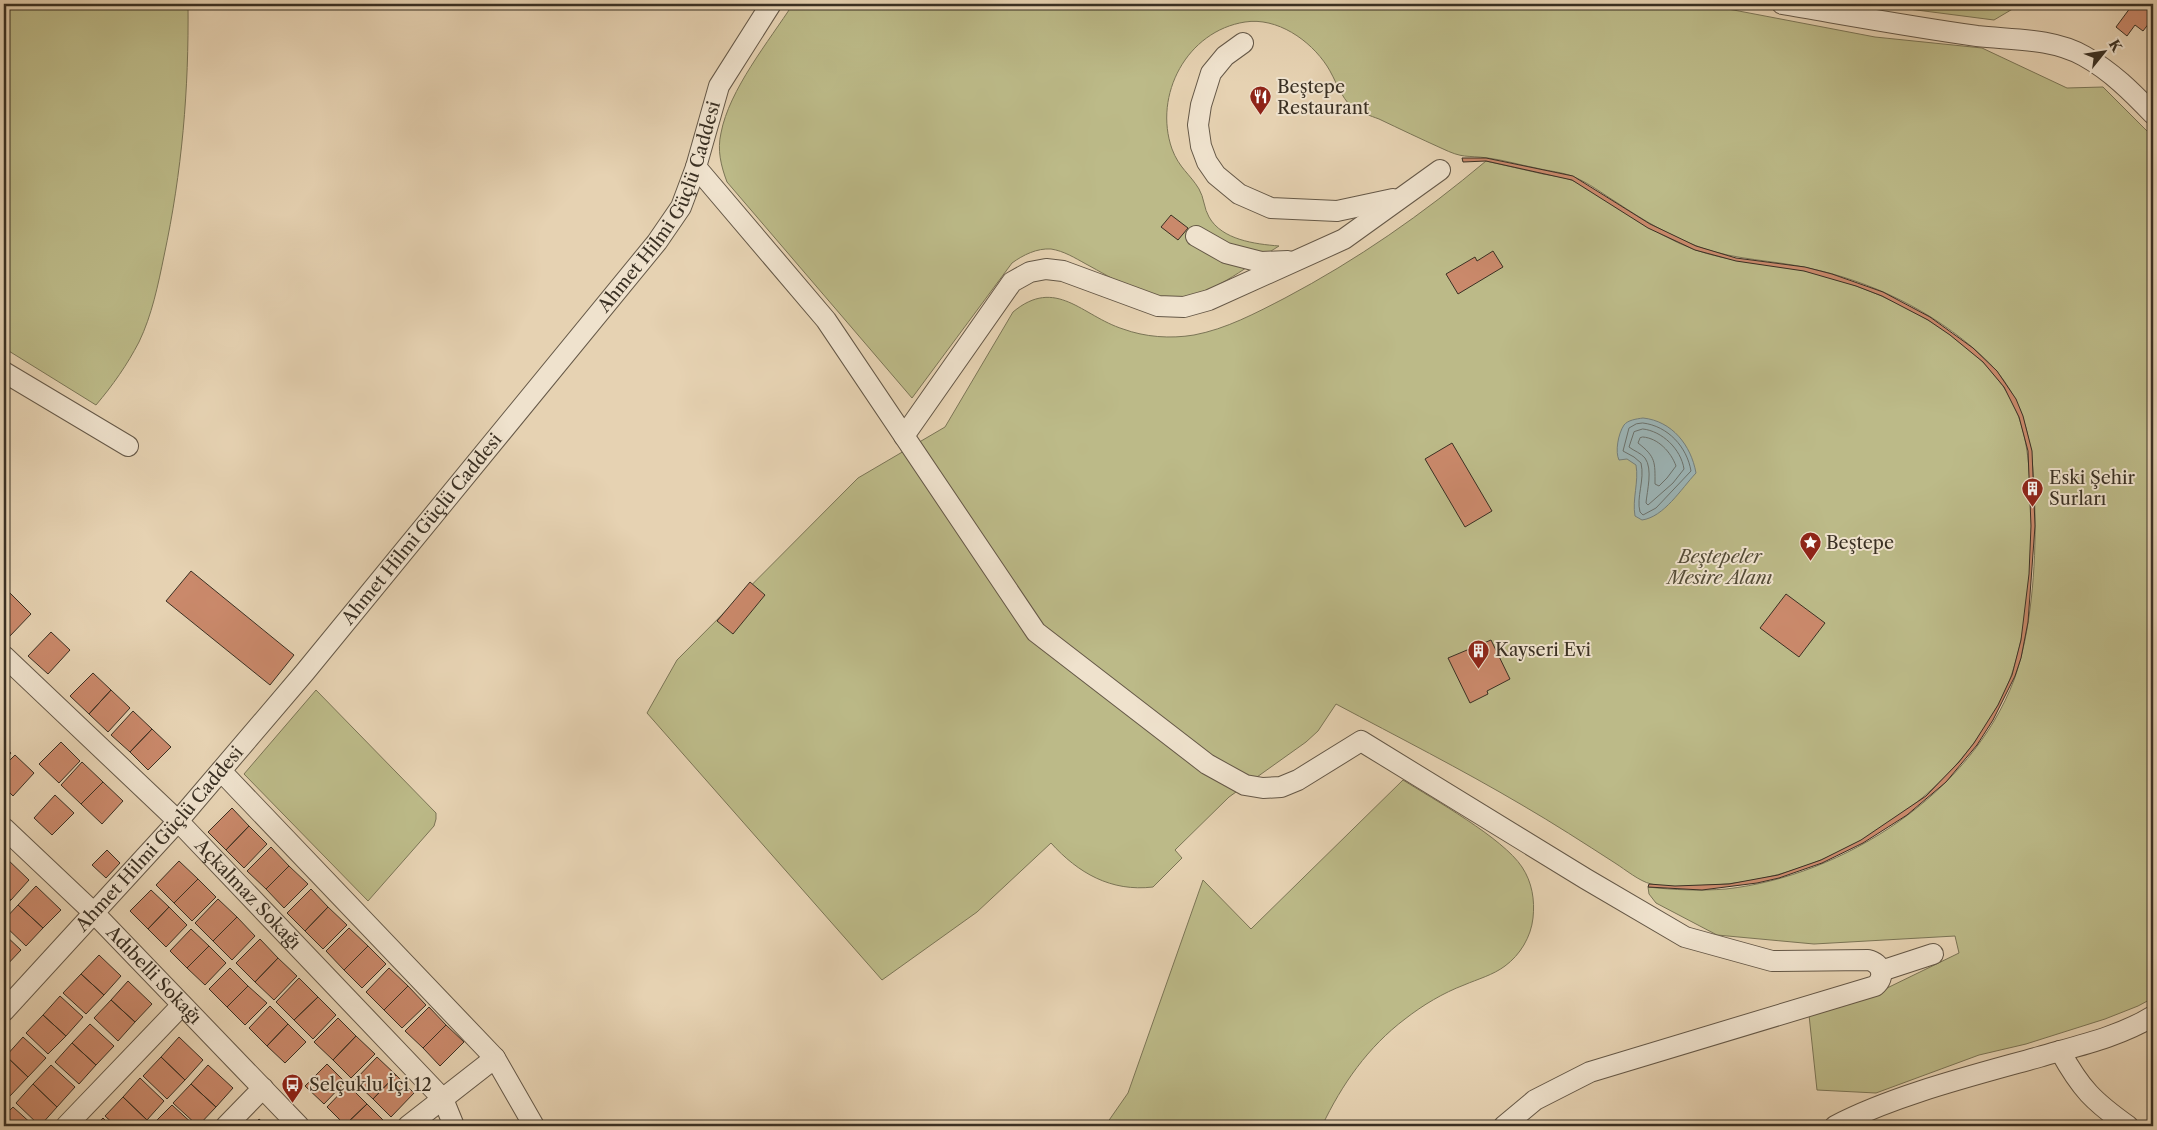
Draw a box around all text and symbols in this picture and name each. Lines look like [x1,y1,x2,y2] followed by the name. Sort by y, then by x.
[2080,28,2130,78] north arrow
[2105,36,2126,56] text: K
[1277,76,1370,119] place label: Beştepe Restaurant
[1249,85,1273,116] restaurant icon: Beştepe Restaurant
[592,98,725,317] street label: Ahmet Hilmi Güçlü Caddesi
[337,429,507,630] street label: Ahmet Hilmi Güçlü Caddesi
[2049,467,2136,510] place label: Eski Şehir Surları
[2021,476,2045,507] building icon: Eski Şehir Surları
[1798,531,1822,562] place icon: Beştepe
[1826,532,1894,554] place label: Beştepe
[1666,546,1773,589] park label: Beştepeler Mesire Alanı
[1467,638,1491,669] building icon: Kayseri Evi
[1495,639,1592,661] place label: Kayseri Evi
[71,741,248,937] street label: Ahmet Hilmi Güçlü Caddesi
[189,834,306,954] street label: Açkalmaz Sokağı
[101,921,206,1029] street label: Adıbelli Sokağı
[281,1073,305,1104] bus stop icon: Selçuklu İçi 12
[309,1073,432,1096] place label: Selçuklu İçi 12

